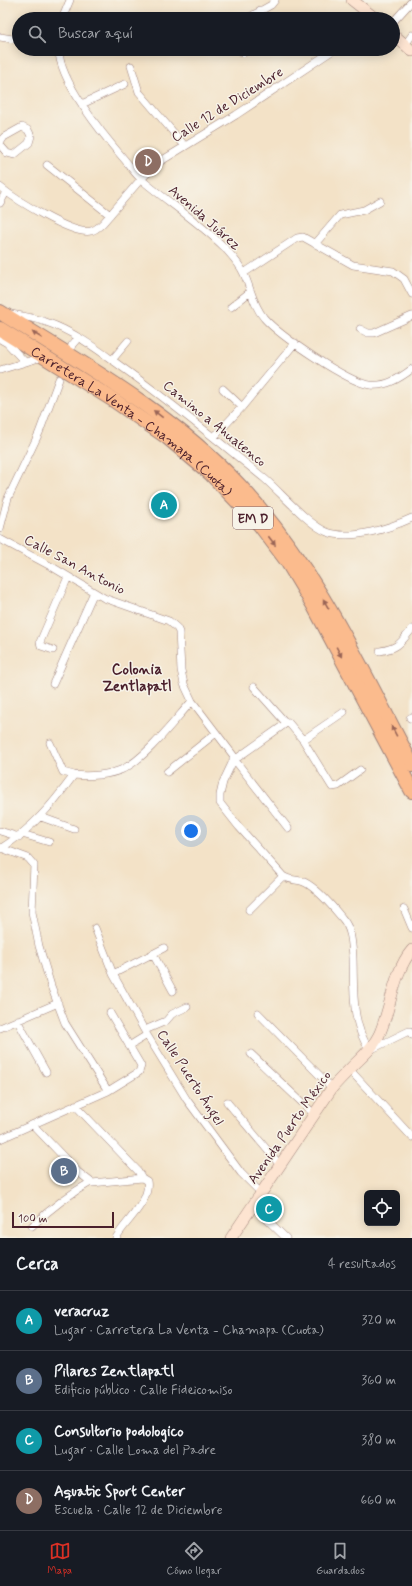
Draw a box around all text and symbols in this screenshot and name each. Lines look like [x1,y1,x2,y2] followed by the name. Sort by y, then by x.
[12,12,400,56] search box
[26,23,48,45] icon: search
[58,24,133,44] text: Buscar aquí
[168,63,287,147] street label: Calle 12 de Diciembre
[135,147,161,177] pin: D
[164,181,245,254] street label: Avenida Juárez
[32,331,42,339] one-way arrow
[27,343,236,501] street label: Carretera La Venta - Chamapa (Cuota)
[159,377,270,471] street label: Camino a Ahuatenco
[152,409,163,418] one-way arrow
[151,490,177,520] pin: A
[233,507,273,529] road number: EM D
[21,531,128,599] street label: Calle San Antonio
[267,536,276,547] one-way arrow
[323,598,330,609] one-way arrow
[336,646,342,658] one-way arrow
[102,660,172,697] district label: Colonia Zentlapatl
[391,725,397,736] one-way arrow
[181,821,201,841] your location
[151,1026,228,1130] street label: Calle Puerto Ángel
[244,1067,336,1188] street label: Avenida Puerto México
[51,1156,77,1186] pin: B
[364,1190,400,1226] map controls
[364,1190,400,1226] button: locate
[256,1194,282,1224] pin: C
[12,1210,114,1229] scale bar
[18,1212,48,1226] text: 100 m
[16,1253,59,1275] text: Cerca
[328,1256,396,1273] text: 4 resultados
[54,1302,109,1322] text: veracruz
[25,1312,33,1329] text: A
[362,1312,396,1329] text: 320 m
[54,1322,324,1339] text: Lugar · Carretera La Venta - Chamapa (Cuota)
[54,1362,174,1382] text: Pilares Zentlapatl
[25,1372,33,1389] text: B
[361,1372,396,1389] text: 360 m
[54,1382,232,1399] text: Edificio público · Calle Fideicomiso
[54,1422,184,1442] text: Consultorio podologico
[24,1432,34,1449] text: C
[361,1432,396,1449] text: 380 m
[54,1442,216,1459] text: Lugar · Calle Loma del Padre
[54,1482,185,1502] text: Aquatic Sport Center
[25,1492,33,1509] text: D
[360,1492,396,1509] text: 660 m
[54,1502,223,1519] text: Escuela · Calle 12 de Diciembre
[47,1540,72,1578] tab: Mapa
[167,1540,222,1578] tab: Cómo llegar
[316,1540,365,1578] tab: Guardados

